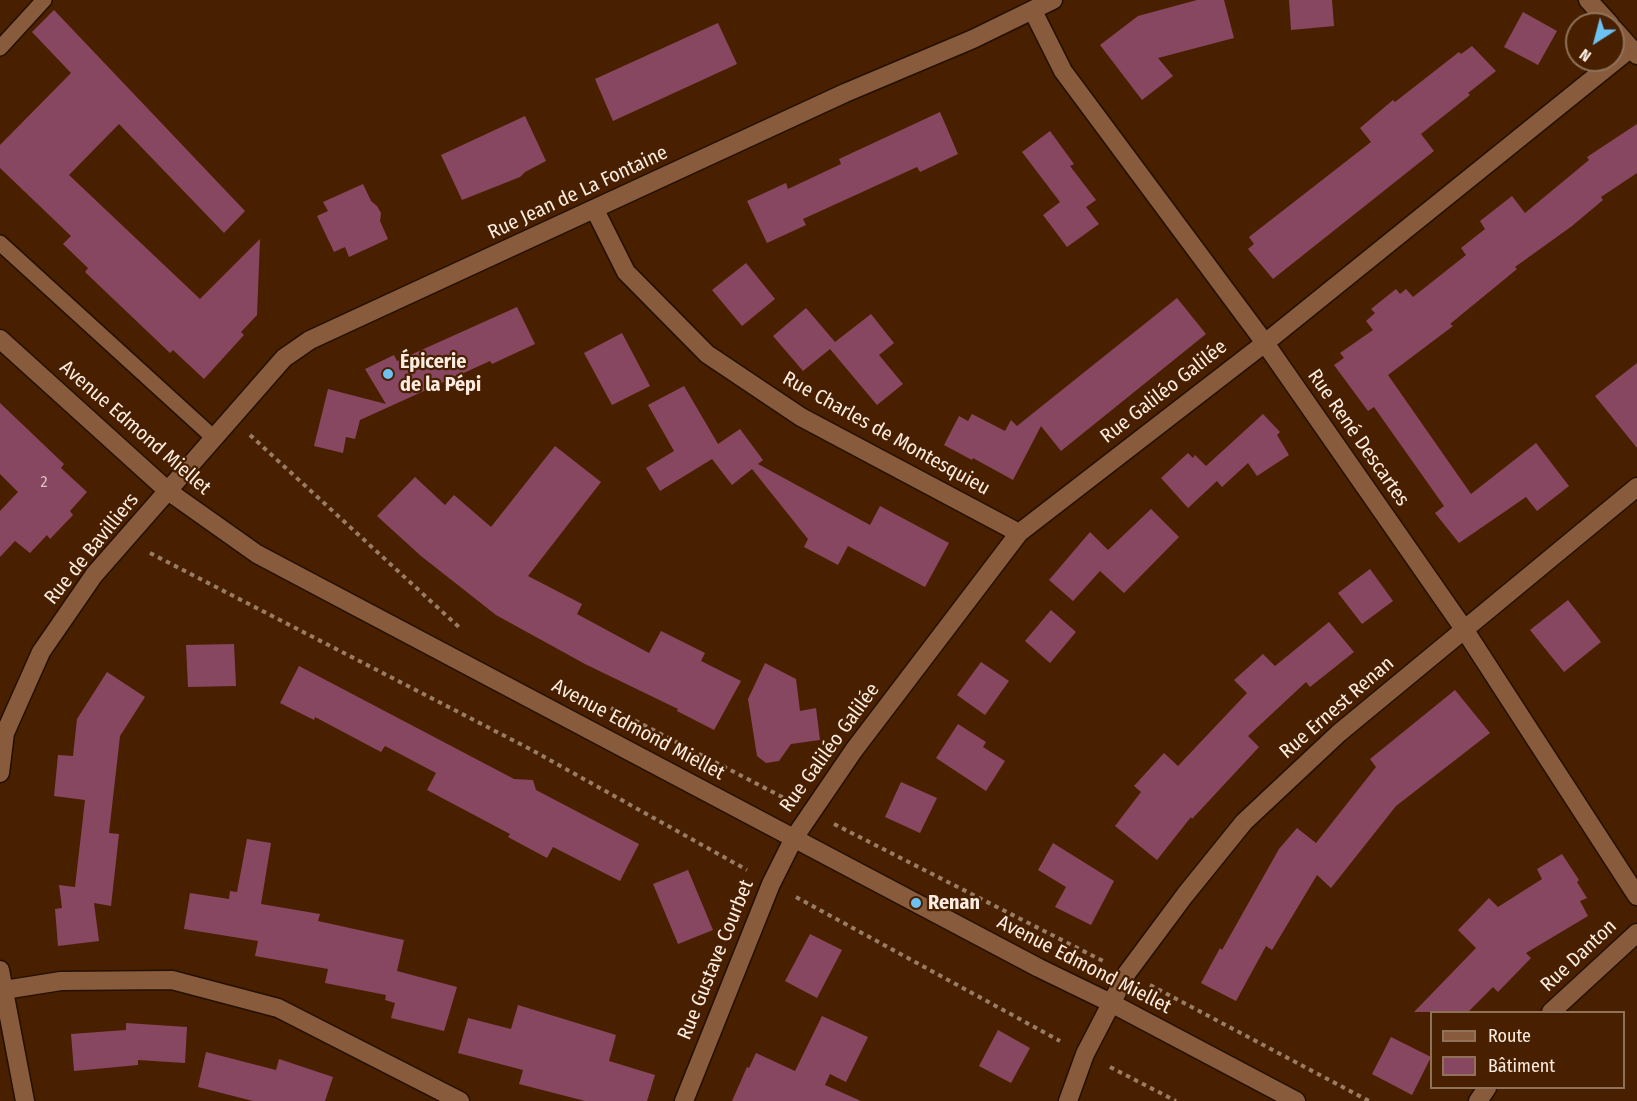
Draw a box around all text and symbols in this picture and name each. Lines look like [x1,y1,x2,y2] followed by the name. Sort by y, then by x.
[1565,12,1625,72] north arrow
[1576,45,1595,66] text: N
[484,141,672,245] street label: Rue Jean de La Fontaine
[1096,335,1232,449] street label: Rue Galiléo Galilée
[400,350,481,397] place label: Épicerie de la Pépi
[55,356,215,500] street label: Avenue Edmond Miellet
[1302,365,1414,511] street label: Rue René Descartes
[381,367,395,381] marker: Épicerie de la Pépi
[778,367,994,501] street label: Rue Charles de Montesquieu
[40,473,48,493] house number: 2
[40,488,144,610] street label: Rue de Bavilliers
[1275,652,1399,764] street label: Rue Ernest Renan
[547,674,729,786] street label: Avenue Edmond Miellet
[775,679,885,817] street label: Rue Galiléo Galilée
[673,876,759,1044] street label: Rue Gustave Courbet
[928,891,980,915] place label: Renan
[909,896,923,910] marker: Renan
[993,911,1175,1019] street label: Avenue Edmond Miellet
[1536,915,1622,997] street label: Rue Danton
[1430,1011,1625,1089] legend
[1488,1025,1531,1047] text: Route
[1488,1055,1555,1077] text: Bâtiment

